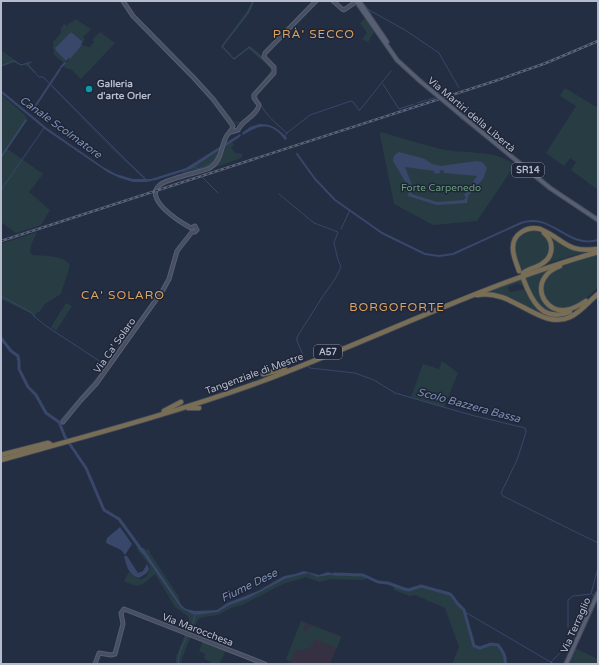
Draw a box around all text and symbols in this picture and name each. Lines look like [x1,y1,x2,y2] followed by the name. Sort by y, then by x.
[273,27,355,41] district label: PRÀ' SECCO
[425,75,518,155] street label: Via Martiri della Libertà
[97,78,151,102] place label: Galleria d'arte Orler
[84,84,94,94] marker: Galleria d'arte Orler
[17,93,105,162] water label: Canale Scolmatore
[512,163,544,177] road number: SR14
[401,182,481,194] park label: Forte Carpenedo
[81,288,165,302] district label: CA' SOLARO
[349,300,445,314] district label: BORGOFORTE
[91,315,138,376] street label: Via Ca' Solaro
[314,345,342,359] road number: A57
[204,351,305,397] street label: Tangenziale di Mestre
[416,385,523,426] water label: Scolo Bazzera Bassa
[219,566,280,605] water label: Fiume Dese
[558,596,593,655] street label: Via Terraglio
[160,611,235,649] street label: Via Marocchesa

